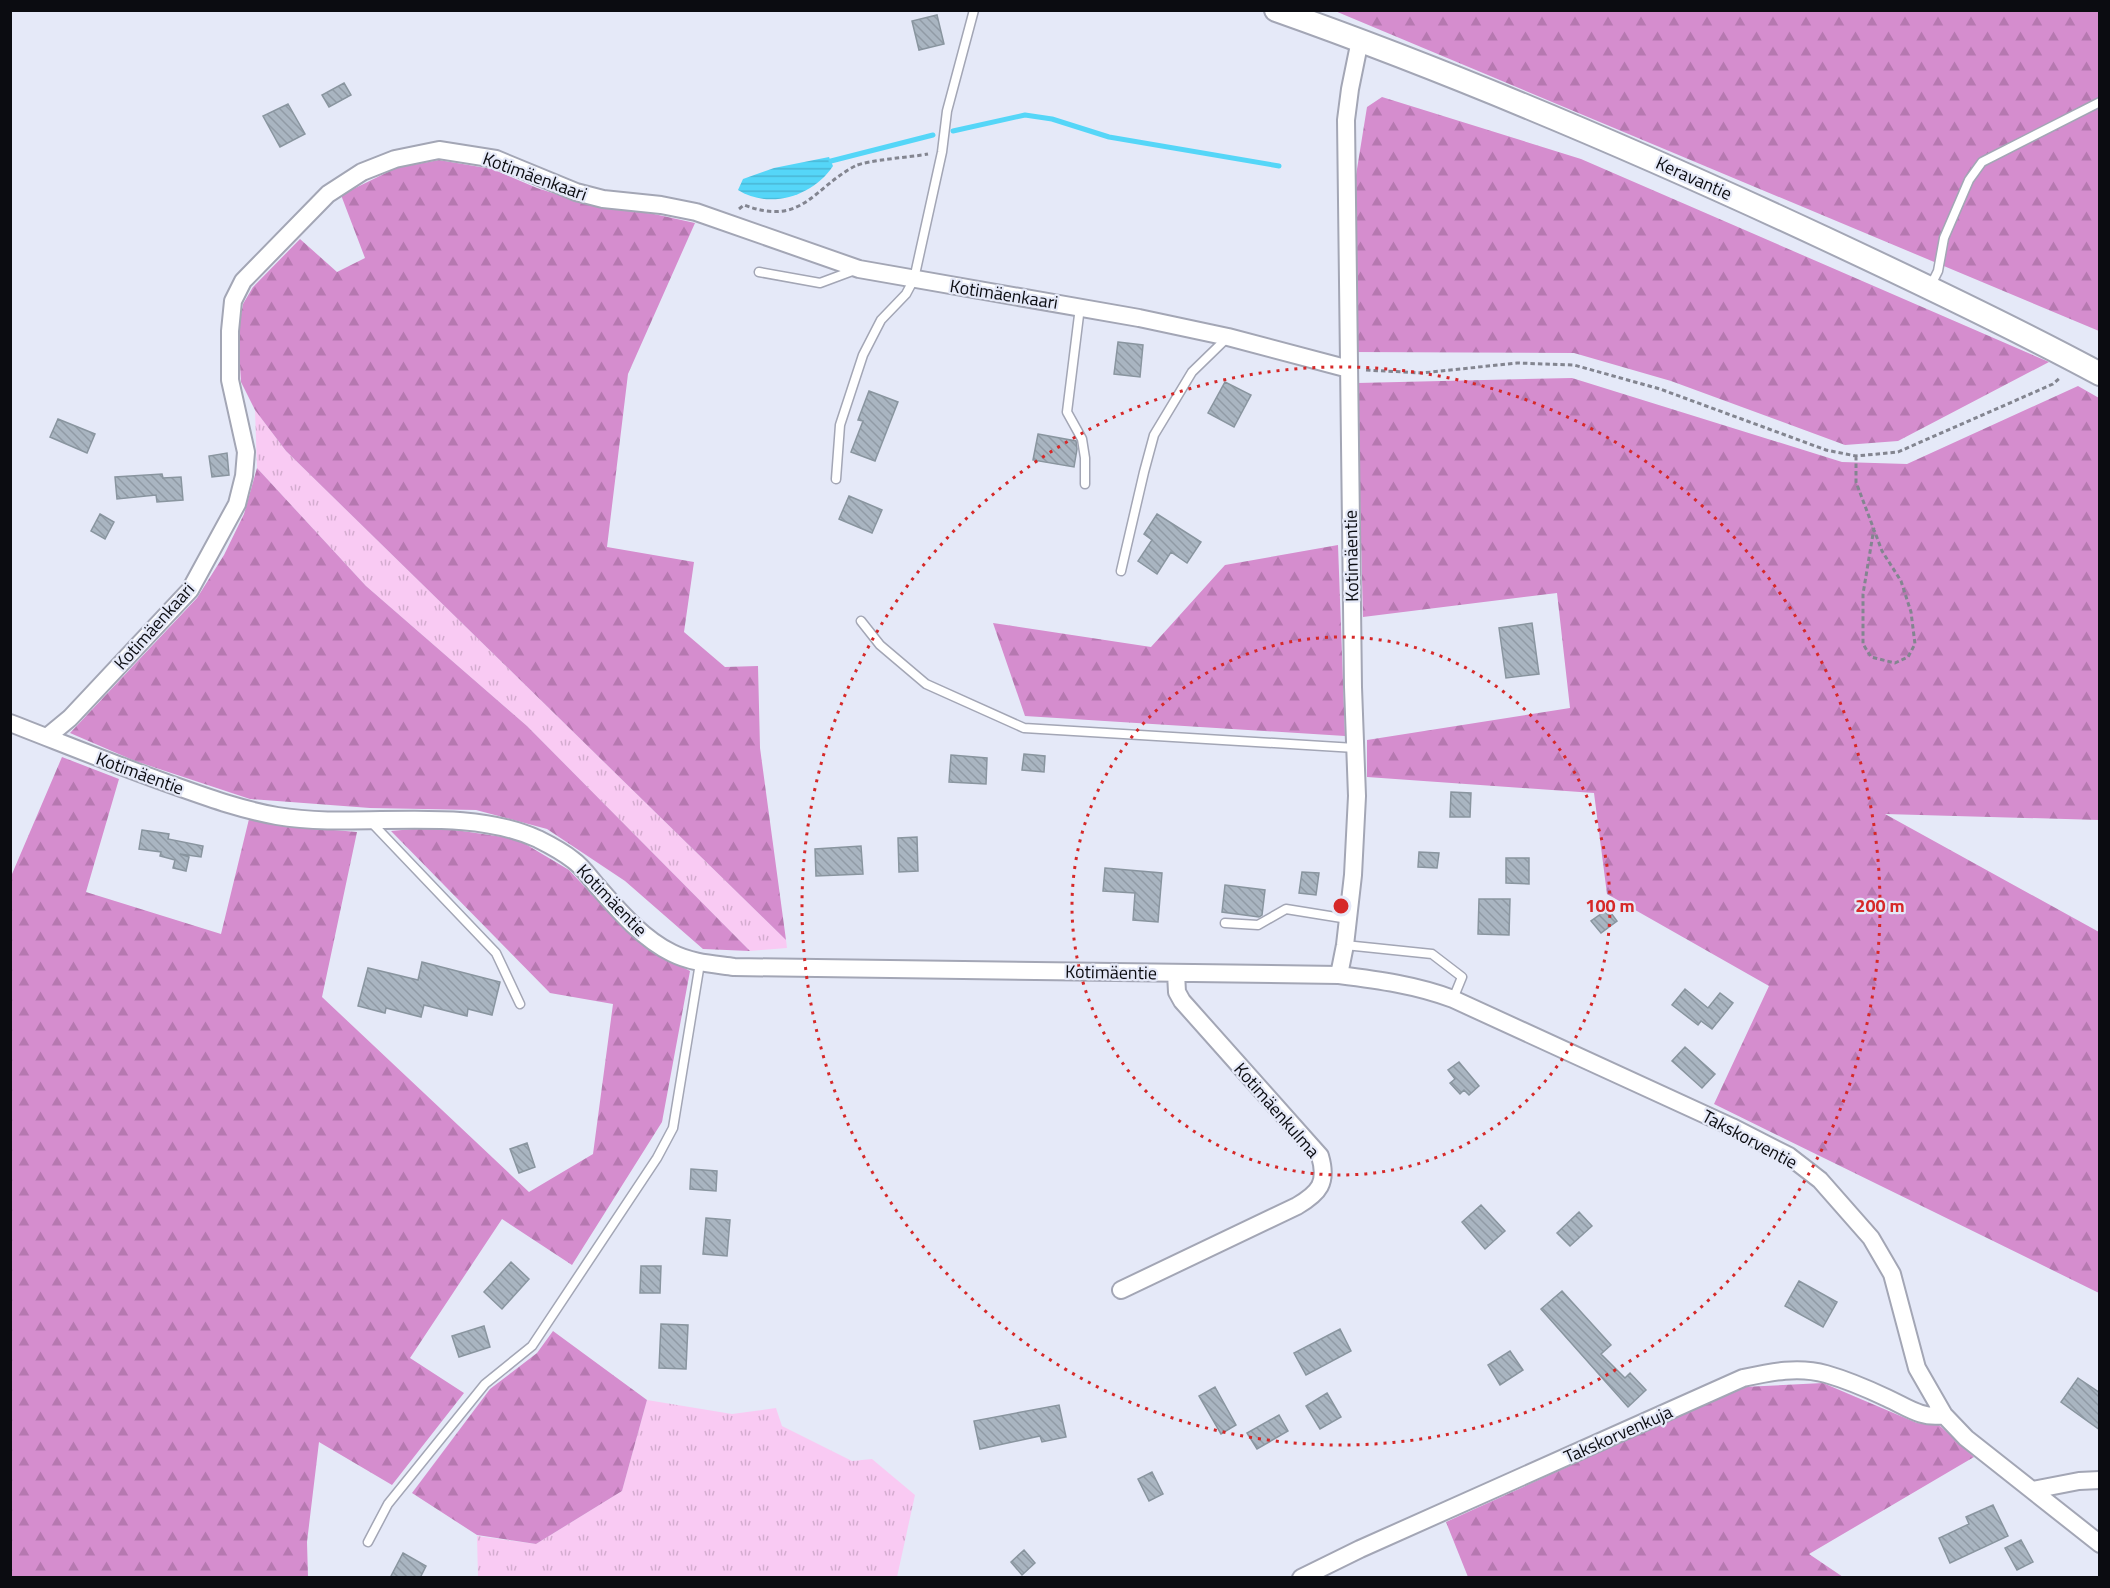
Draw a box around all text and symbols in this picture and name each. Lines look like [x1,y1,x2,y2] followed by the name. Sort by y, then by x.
[479,145,591,207] street label: Kotimäenkaari
[1652,149,1736,207] street label: Keravantie
[948,272,1060,316] street label: Kotimäenkaari
[1337,510,1365,602] street label: Kotimäentie
[107,576,201,676] street label: Kotimäenkaari
[92,745,188,801] street label: Kotimäentie
[570,858,654,942] street label: Kotimäentie
[1585,892,1635,919] text: 100 m
[1855,892,1905,919] text: 200 m
[1331,896,1351,916] centre of rings
[1065,958,1157,986] street label: Kotimäentie
[1228,1056,1326,1164] street label: Kotimäenkulma
[1698,1103,1802,1175] street label: Takskorventie
[1559,1398,1677,1470] street label: Takskorvenkuja

